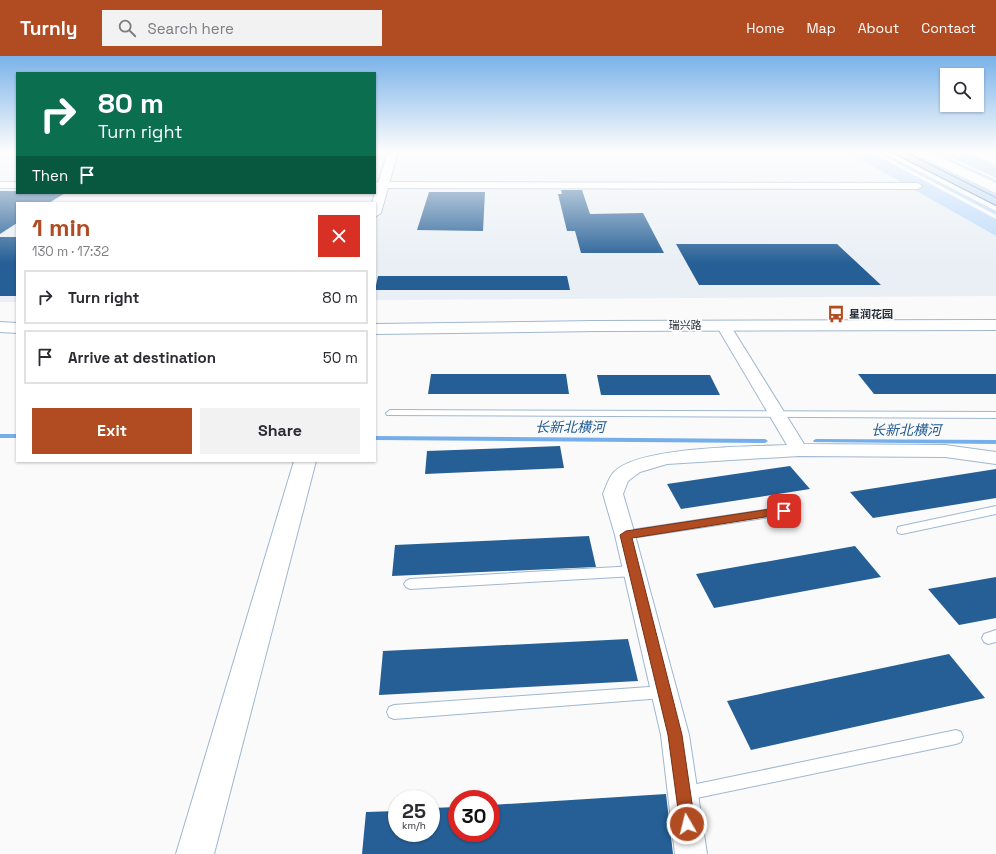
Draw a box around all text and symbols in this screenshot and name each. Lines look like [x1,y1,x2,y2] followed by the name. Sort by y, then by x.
[102,10,382,46] search box
[20,16,78,41] text: Turnly
[116,17,138,39] icon: search
[148,19,234,38] text: Search here
[746,19,784,37] text: Home
[806,19,836,37] text: Map
[858,19,899,37] text: About
[921,19,976,37] text: Contact
[940,68,984,112] map controls
[940,68,984,112] button: search
[98,85,164,121] text: 80 m
[32,88,84,140] icon: right
[98,120,182,143] text: Turn right
[76,164,98,186] icon: arrive
[32,166,68,185] text: Then
[32,212,91,243] text: 1 min
[318,215,360,257] button: close
[32,243,109,260] text: 130 m · 17:32
[34,286,56,308] icon: right
[68,288,139,307] text: Turn right
[322,288,358,307] text: 80 m
[826,304,846,324] bus stop icon: 星润花园
[849,307,893,321] place label: 星润花园
[669,318,702,332] street label: 瑞兴路
[34,346,56,368] icon: arrive
[68,348,216,367] text: Arrive at destination
[323,348,358,367] text: 50 m
[32,408,192,454] button: Exit
[200,408,360,454] button: Share
[535,418,608,436] water label: 长新北横河
[871,421,944,439] water label: 长新北横河
[767,494,801,528] pin
[773,500,795,522] icon: arrive
[448,790,500,842] speed limit sign: 30
[402,798,426,824] text: 25
[666,803,708,845] position arrow
[402,819,426,832] text: km/h

